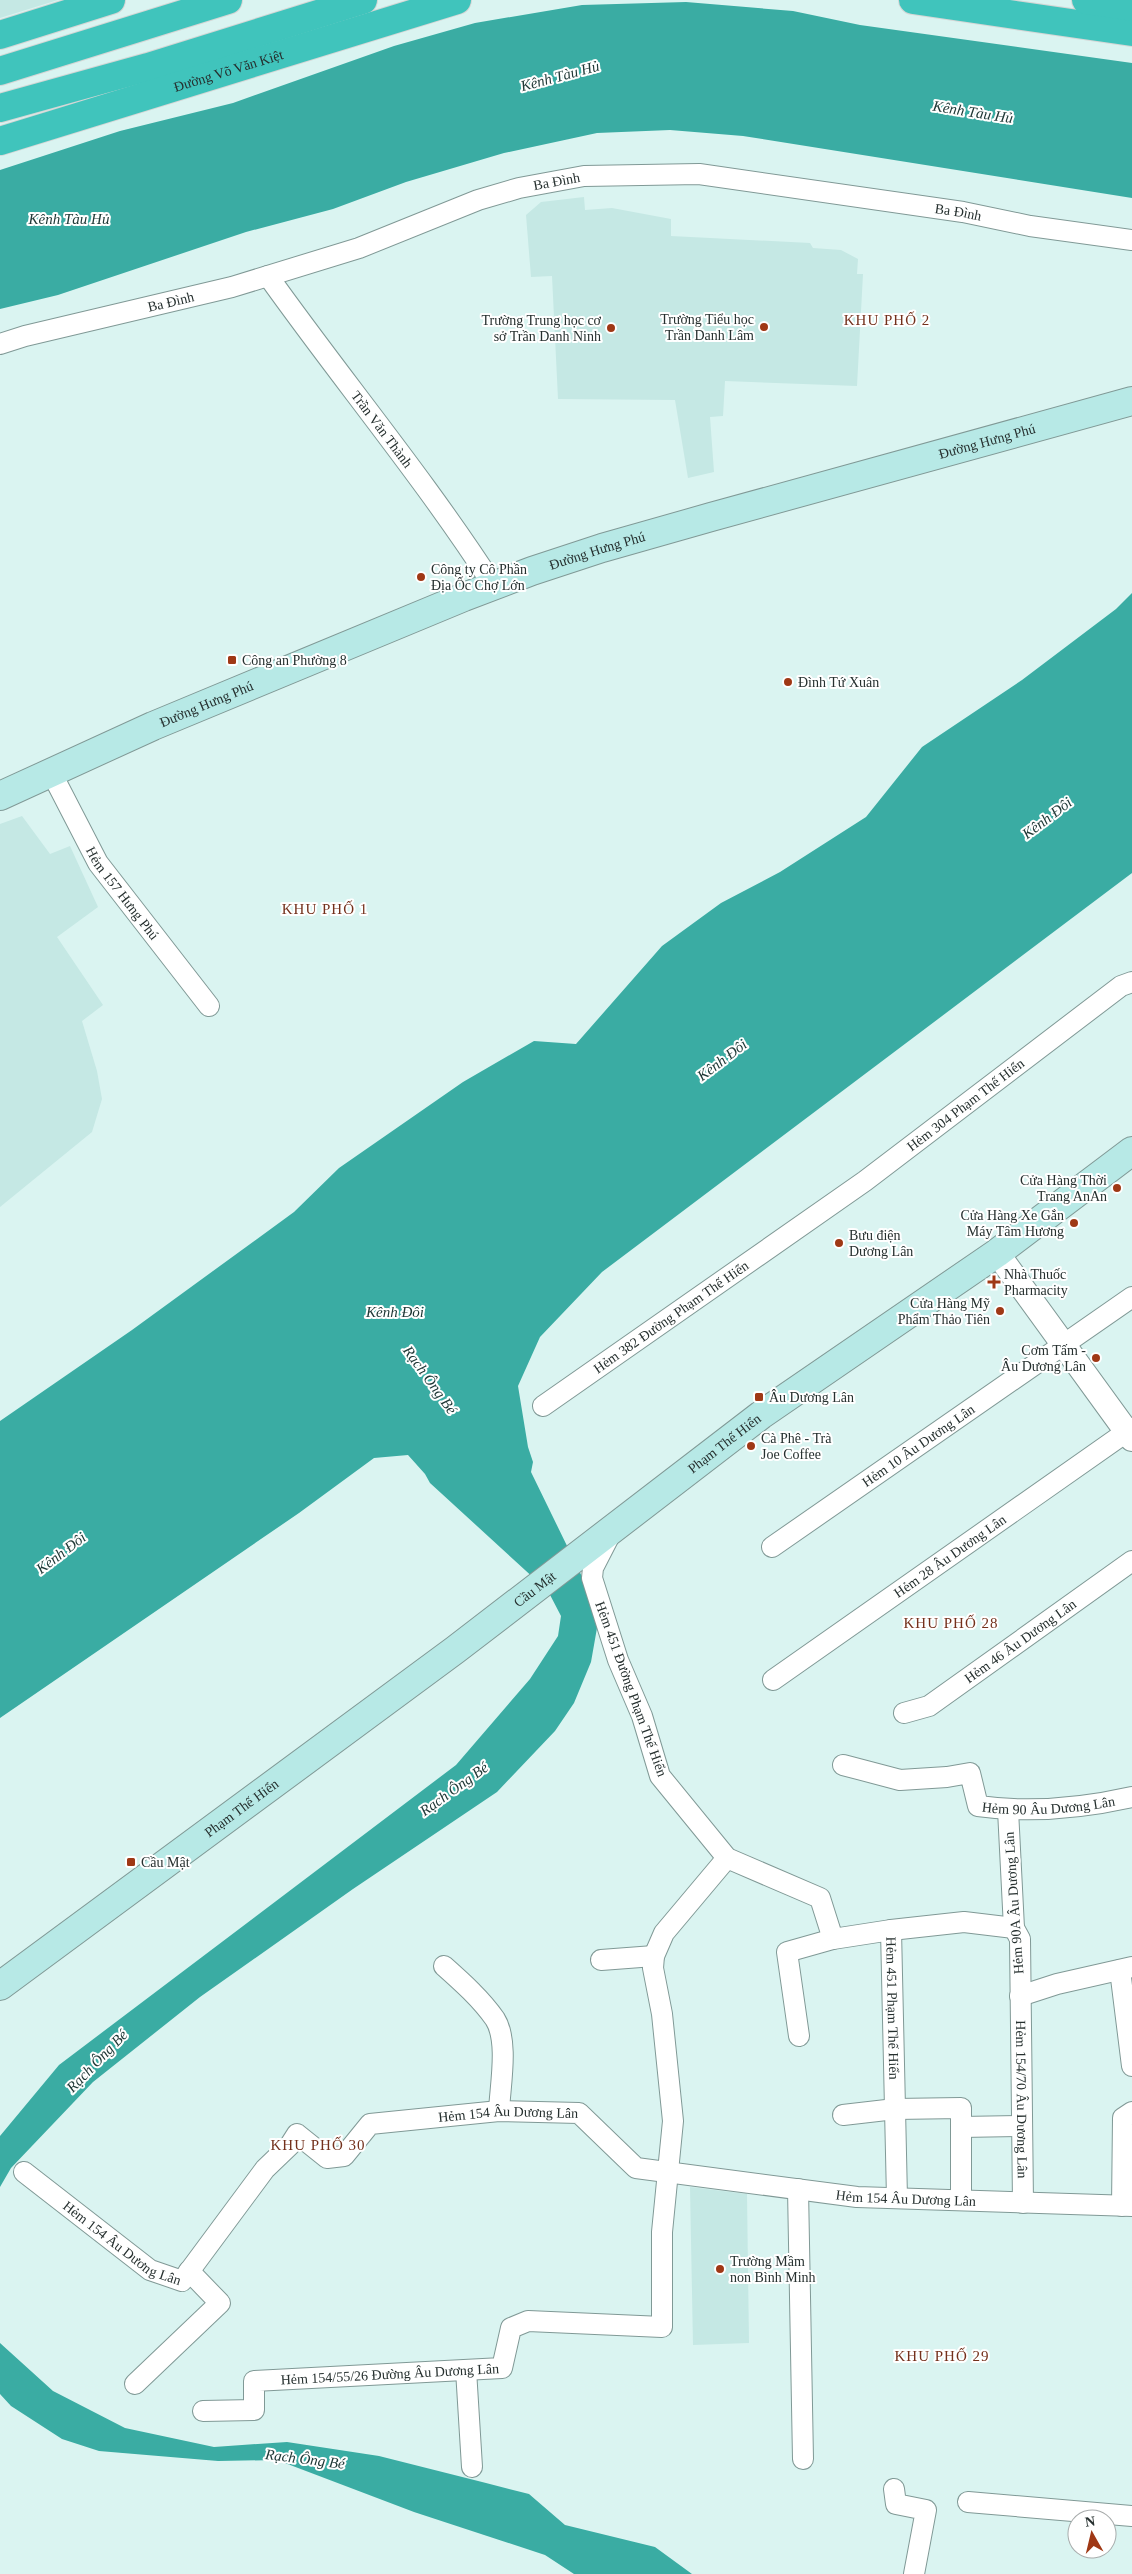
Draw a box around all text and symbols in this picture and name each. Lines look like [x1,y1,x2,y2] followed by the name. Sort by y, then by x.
[172,47,285,94] street label: Đường Võ Văn Kiệt
[518,58,601,94] water label: Kênh Tàu Hủ
[931,98,1014,126] water label: Kênh Tàu Hủ
[532,169,581,193] street label: Ba Đình
[934,201,983,223] street label: Ba Đình
[28,211,109,227] water label: Kênh Tàu Hủ
[146,289,195,314] street label: Ba Đình
[844,311,930,328] district label: KHU PHỐ 2
[660,312,754,343] place label: Trường Tiểu học Trần Danh Lâm
[481,313,602,344] place label: Trường Trung học cơ sở Trần Danh Ninh
[758,321,770,333] marker: Trường Tiểu học Trần Danh Lâm
[605,322,617,334] marker: Trường Trung học cơ sở Trần Danh Ninh
[349,388,416,470] street label: Trần Văn Thành
[937,420,1037,461] street label: Đường Hưng Phú
[547,529,647,572] street label: Đường Hưng Phú
[431,562,527,593] place label: Công ty Cô Phần Địa Ốc Chợ Lớn
[415,571,427,583] marker: Công ty Cô Phần Địa Ốc Chợ Lớn
[242,653,347,668] place label: Công an Phường 8
[226,654,238,666] marker: Công an Phường 8
[798,675,879,690] place label: Đình Tứ Xuân
[782,676,794,688] marker: Đình Tứ Xuân
[157,678,255,730] street label: Đường Hưng Phú
[1018,794,1075,842] water label: Kênh Đôi
[83,844,162,942] street label: Hẻm 157 Hưng Phú
[282,900,368,917] district label: KHU PHỐ 1
[693,1036,750,1084] water label: Kênh Đôi
[904,1055,1027,1154] street label: Hẻm 304 Phạm Thế Hiển
[1020,1173,1107,1204] place label: Cửa Hàng Thời Trang AnAn
[1111,1182,1123,1194] marker: Cửa Hàng Thời Trang AnAn
[960,1208,1064,1239] place label: Cửa Hàng Xe Gắn Máy Tâm Hương
[1068,1217,1080,1229] marker: Cửa Hàng Xe Gắn Máy Tâm Hương
[849,1228,913,1259] place label: Bưu điện Dương Lân
[833,1237,845,1249] marker: Bưu điện Dương Lân
[591,1257,751,1376] street label: Hẻm 382 Đường Phạm Thế Hiển
[1004,1267,1068,1298] place label: Nhà Thuốc Pharmacity
[988,1276,1000,1288] marker: Nhà Thuốc Pharmacity
[898,1296,990,1327] place label: Cửa Hàng Mỹ Phẩm Thảo Tiên
[365,1304,424,1320] water label: Kênh Đôi
[994,1305,1006,1317] marker: Cửa Hàng Mỹ Phẩm Thảo Tiên
[399,1342,461,1418] water label: Rạch Ông Bé
[1001,1343,1086,1374] place label: Cơm Tấm - Âu Dương Lân
[1090,1352,1102,1364] marker: Cơm Tấm - Âu Dương Lân
[769,1389,854,1405] place label: Âu Dương Lân
[753,1391,765,1403] marker: Âu Dương Lân
[859,1401,977,1490] street label: Hẻm 10 Âu Dương Lân
[685,1411,764,1476] street label: Phạm Thế Hiển
[761,1431,832,1462] place label: Cà Phê - Trà Joe Coffee
[745,1440,757,1452] marker: Cà Phê - Trà Joe Coffee
[891,1511,1009,1600] street label: Hẻm 28 Âu Dương Lân
[32,1529,89,1577] water label: Kênh Đôi
[511,1568,559,1610] street label: Cầu Mật
[962,1596,1079,1686] street label: Hẻm 46 Âu Dương Lân
[592,1599,670,1779] street label: Hẻm 451 Đường Phạm Thế Hiển
[903,1614,999,1631] district label: KHU PHỐ 28
[416,1758,492,1820] water label: Rạch Ông Bé
[202,1776,281,1840] street label: Phạm Thế Hiển
[981,1793,1116,1817] street label: Hẻm 90 Âu Dương Lân
[1001,1831,1026,1975] street label: Hẻm 90A Âu Dương Lân
[141,1855,190,1870] place label: Cầu Mật
[125,1856,137,1868] marker: Cầu Mật
[884,1937,902,2080] street label: Hẻm 451 Phạm Thế Hiển
[1013,2020,1030,2178] street label: Hẻm 154/70 Âu Dương Lân
[63,2026,131,2096] water label: Rạch Ông Bé
[437,2102,578,2125] street label: Hẻm 154 Âu Dương Lân
[270,2136,366,2153] district label: KHU PHỐ 30
[835,2187,976,2208] street label: Hẻm 154 Âu Dương Lân
[60,2198,183,2288] street label: Hẻm 154 Âu Dương Lân
[730,2254,816,2285] place label: Trường Mầm non Bình Minh
[714,2263,726,2275] marker: Trường Mầm non Bình Minh
[894,2347,990,2364] district label: KHU PHỐ 29
[280,2361,499,2387] street label: Hẻm 154/55/26 Đường Âu Dương Lân
[263,2446,347,2472] water label: Rạch Ông Bé
[1067,2509,1117,2559] north arrow
[1084,2513,1096,2530] text: N

